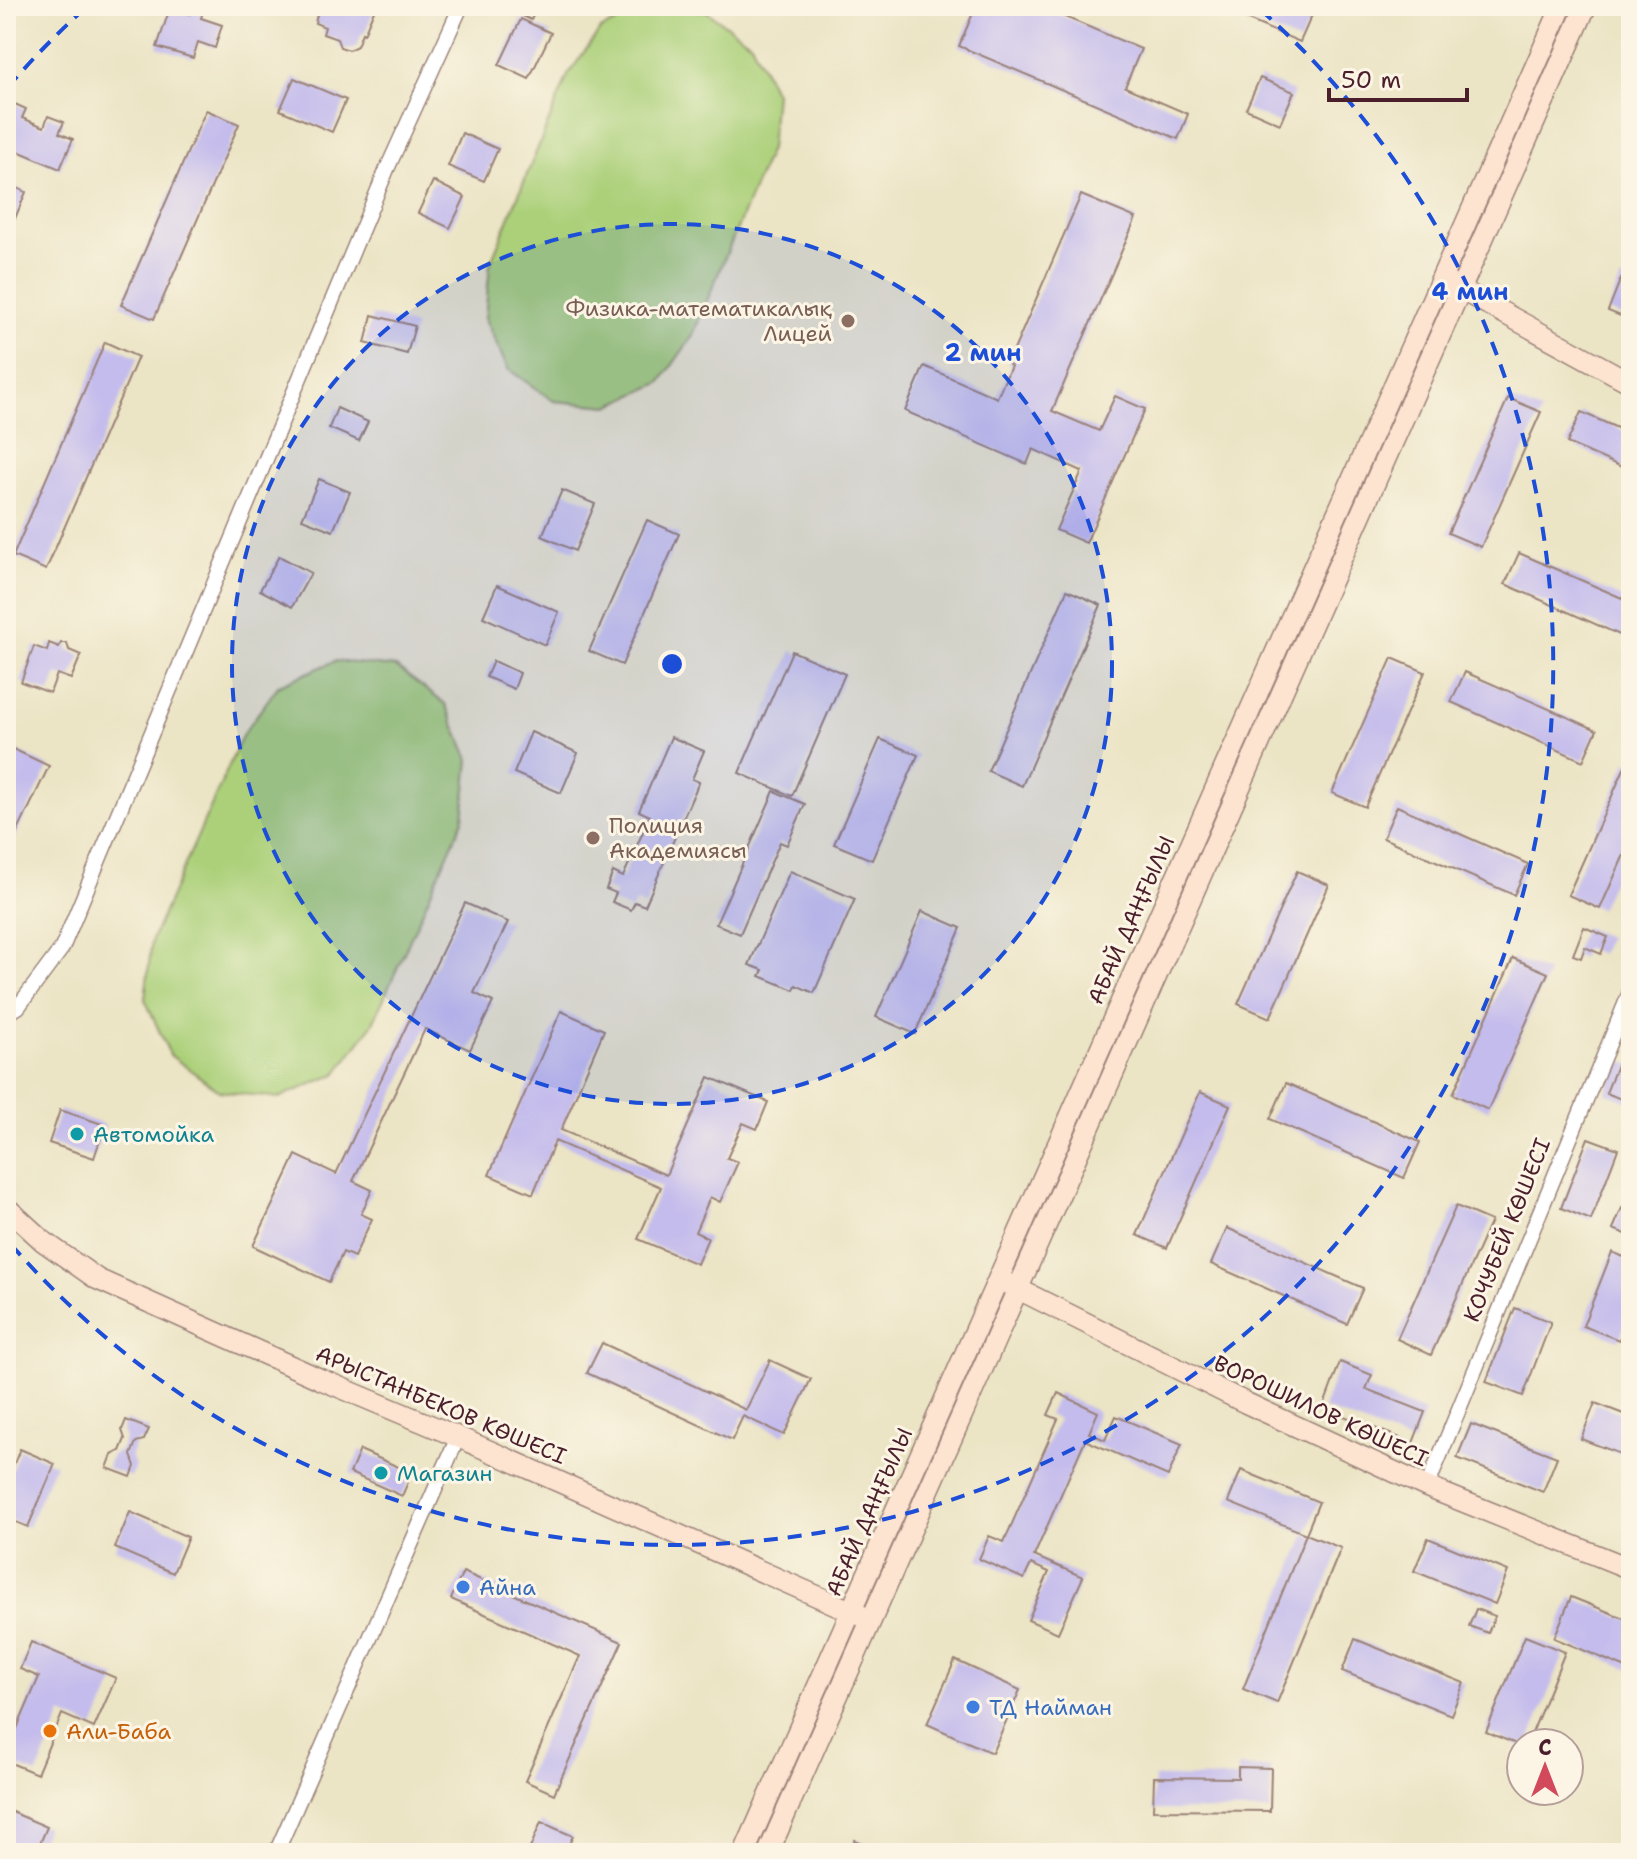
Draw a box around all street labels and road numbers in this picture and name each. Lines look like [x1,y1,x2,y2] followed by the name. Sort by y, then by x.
[1081,831,1181,1009] street label: АБАЙ ДАҢҒЫЛЫ
[1457,1134,1557,1326] street label: КОЧУБЕЙ КӨШЕСІ
[311,1339,571,1471] street label: АРЫСТАНБЕКОВ КӨШЕСІ
[1209,1349,1433,1473] street label: ВОРОШИЛОВ КӨШЕСІ
[819,1423,919,1601] street label: АБАЙ ДАҢҒЫЛЫ

